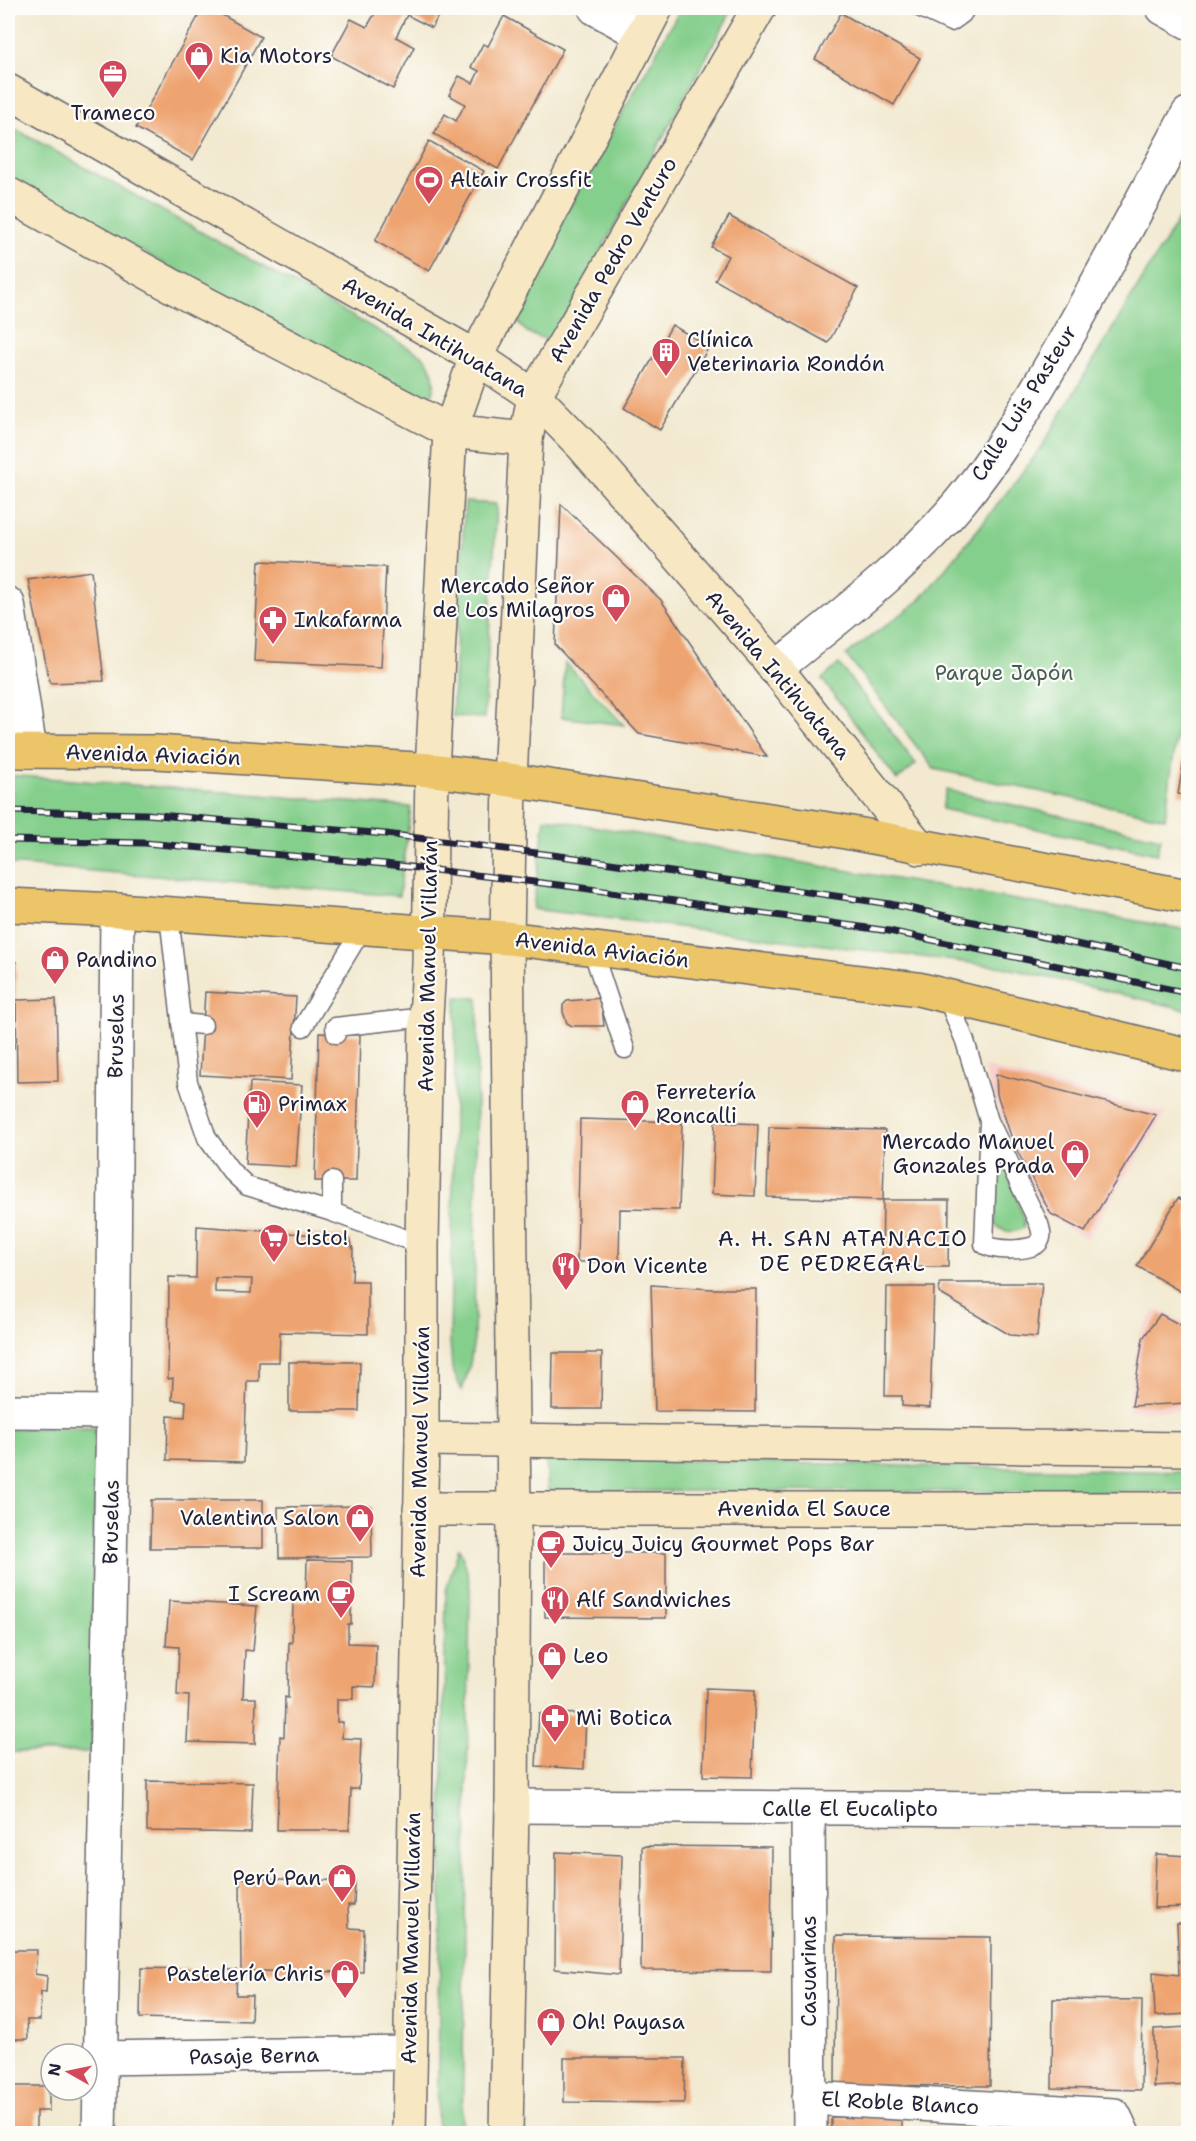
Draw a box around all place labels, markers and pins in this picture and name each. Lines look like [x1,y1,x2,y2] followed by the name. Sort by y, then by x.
[183,40,215,82] shop icon: Kia Motors
[220,42,332,70] place label: Kia Motors
[97,58,129,100] office icon: Trameco
[70,99,156,127] place label: Trameco
[413,164,445,206] sports icon: Altair Crossfit
[450,166,592,194] place label: Altair Crossfit
[687,326,885,378] place label: Clínica Veterinaria Rondón
[650,336,682,378] building icon: Clínica Veterinaria Rondón
[433,572,595,624] place label: Mercado Señor de Los Milagros
[600,582,632,624] shop icon: Mercado Señor de Los Milagros
[257,604,289,646] pharmacy icon: Inkafarma
[294,606,402,634] place label: Inkafarma
[39,944,71,986] shop icon: Pandino
[76,946,157,974] place label: Pandino
[656,1078,756,1130] place label: Ferretería Roncalli
[241,1088,273,1130] fuel station icon: Primax
[619,1088,651,1130] shop icon: Ferretería Roncalli
[278,1090,347,1118] place label: Primax
[882,1128,1055,1180] place label: Mercado Manuel Gonzales Prada
[1059,1138,1091,1180] shop icon: Mercado Manuel Gonzales Prada
[258,1222,290,1264] supermarket icon: Listo!
[295,1224,348,1252] place label: Listo!
[550,1250,582,1292] restaurant icon: Don Vicente
[587,1252,708,1280] place label: Don Vicente
[344,1502,376,1544] shop icon: Valentina Salon
[180,1504,339,1532] place label: Valentina Salon
[535,1528,567,1570] cafe icon: Juicy Juicy Gourmet Pops Bar
[572,1530,875,1558] place label: Juicy Juicy Gourmet Pops Bar
[325,1578,357,1620] cafe icon: I Scream
[228,1580,320,1608] place label: I Scream
[539,1584,571,1626] restaurant icon: Alf Sandwiches
[576,1586,731,1614] place label: Alf Sandwiches
[536,1640,568,1682] shop icon: Leo
[573,1642,608,1670] place label: Leo
[539,1702,571,1744] pharmacy icon: Mi Botica
[576,1704,672,1732] place label: Mi Botica
[326,1862,358,1904] shop icon: Perú Pan
[233,1864,321,1892] place label: Perú Pan
[329,1958,361,2000] shop icon: Pastelería Chris
[166,1960,324,1988] place label: Pastelería Chris
[535,2006,567,2048] shop icon: Oh! Payasa
[572,2008,685,2036] place label: Oh! Payasa

